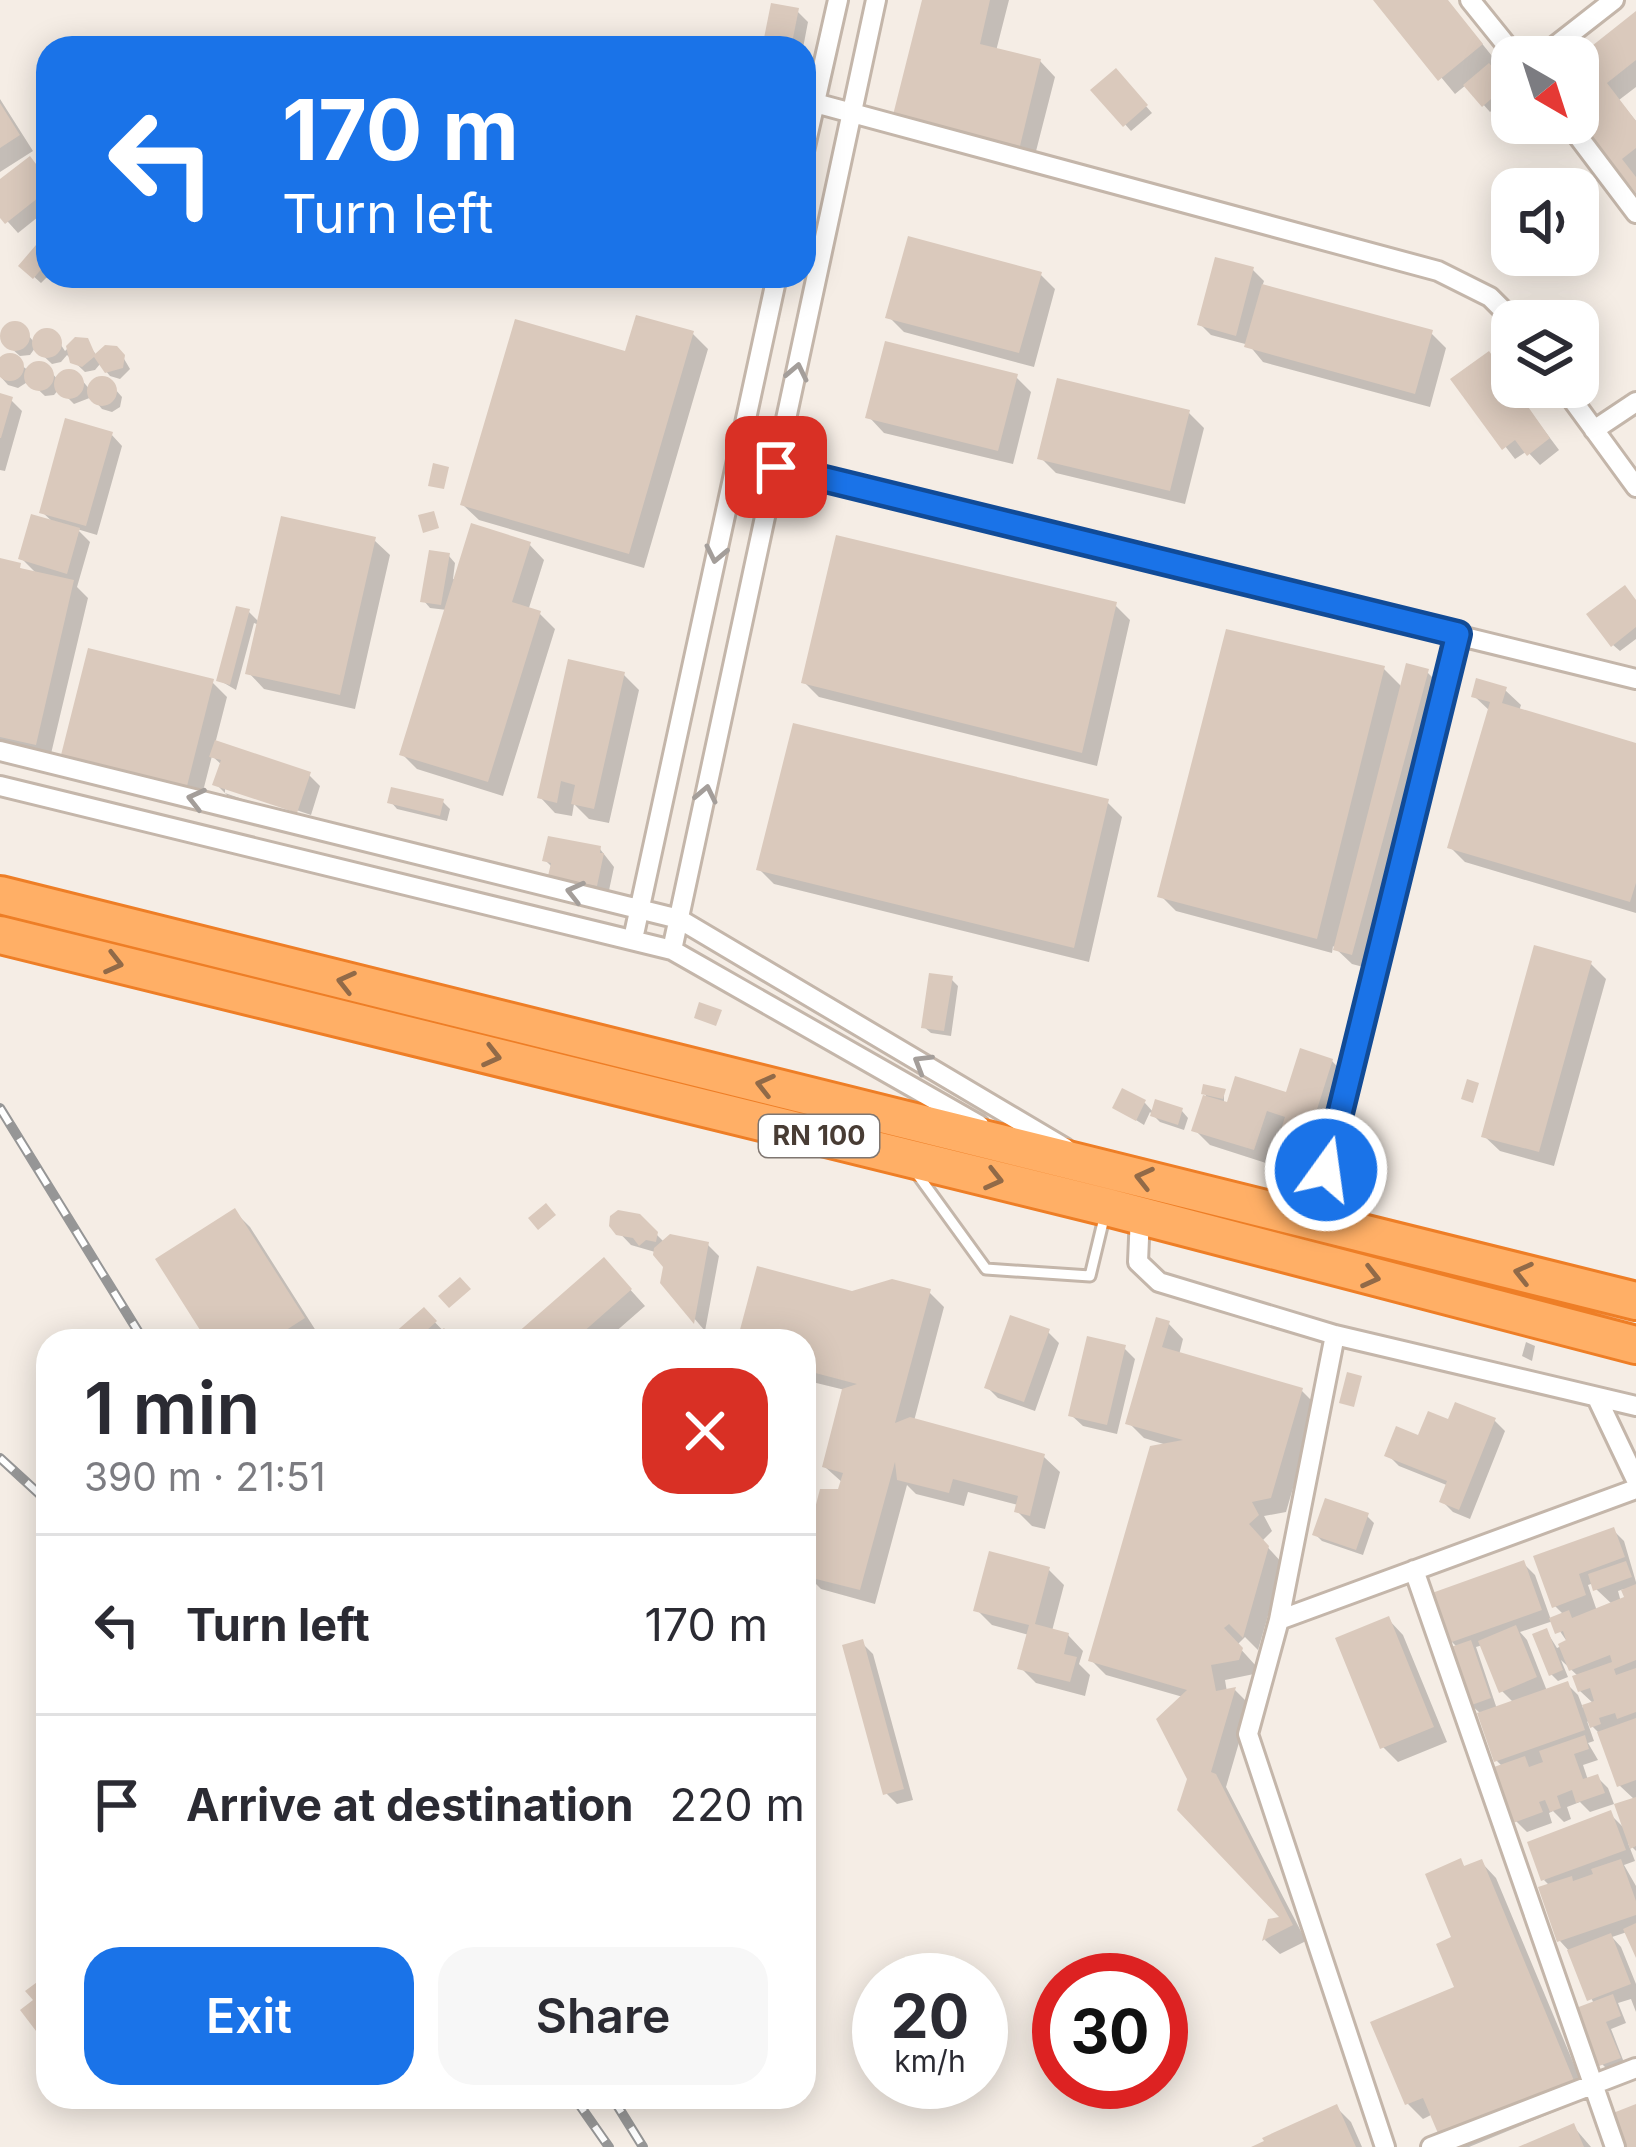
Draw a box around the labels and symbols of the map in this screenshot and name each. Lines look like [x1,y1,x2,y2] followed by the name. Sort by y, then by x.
[1491,36,1599,144] north arrow
[783,362,808,382] one-way arrow
[725,416,827,518] pin
[705,544,730,564] one-way arrow
[692,785,717,805] one-way arrow
[186,788,207,813] one-way arrow
[565,881,585,906] one-way arrow
[103,949,123,974] one-way arrow
[336,971,357,996] one-way arrow
[482,1042,502,1067] one-way arrow
[913,1055,935,1077] one-way arrow
[756,1074,776,1099] one-way arrow
[1263,1107,1389,1233] position arrow
[759,1115,879,1157] road number: RN 100
[983,1165,1003,1190] one-way arrow
[1135,1167,1155,1192] one-way arrow
[1513,1262,1533,1287] one-way arrow
[1360,1263,1381,1288] one-way arrow
[1032,1953,1188,2109] speed limit sign: 30

